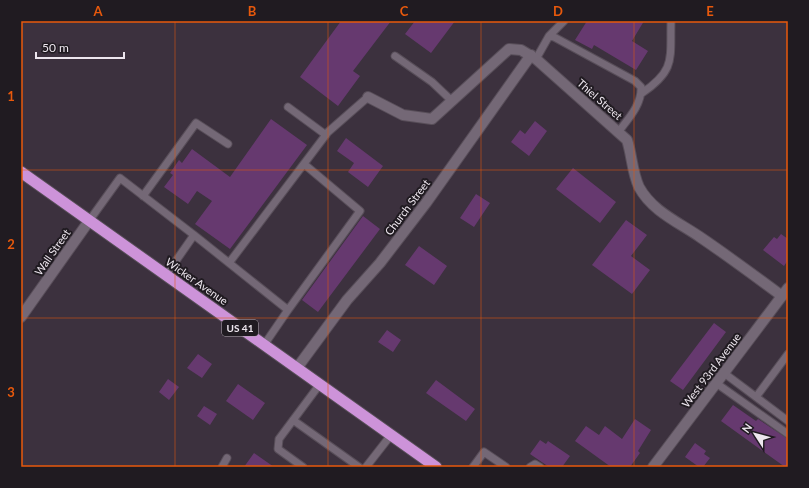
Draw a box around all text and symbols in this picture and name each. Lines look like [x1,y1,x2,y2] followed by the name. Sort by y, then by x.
[92,3,103,19] text: A
[248,3,257,19] text: B
[400,3,409,19] text: C
[553,3,563,19] text: D
[706,3,714,19] text: E
[36,34,124,60] scale bar
[42,40,69,55] text: 50 m
[575,76,625,122] street label: Thiel Street
[7,88,15,104] text: 1
[382,176,432,237] street label: Church Street
[31,226,73,278] street label: Wall Street
[7,236,15,252] text: 2
[163,255,231,307] street label: Wicker Avenue
[222,320,258,336] road number: US 41
[679,330,743,410] street label: West 93rd Avenue
[7,384,15,400] text: 3
[735,414,775,454] north arrow
[739,421,754,435] text: N

